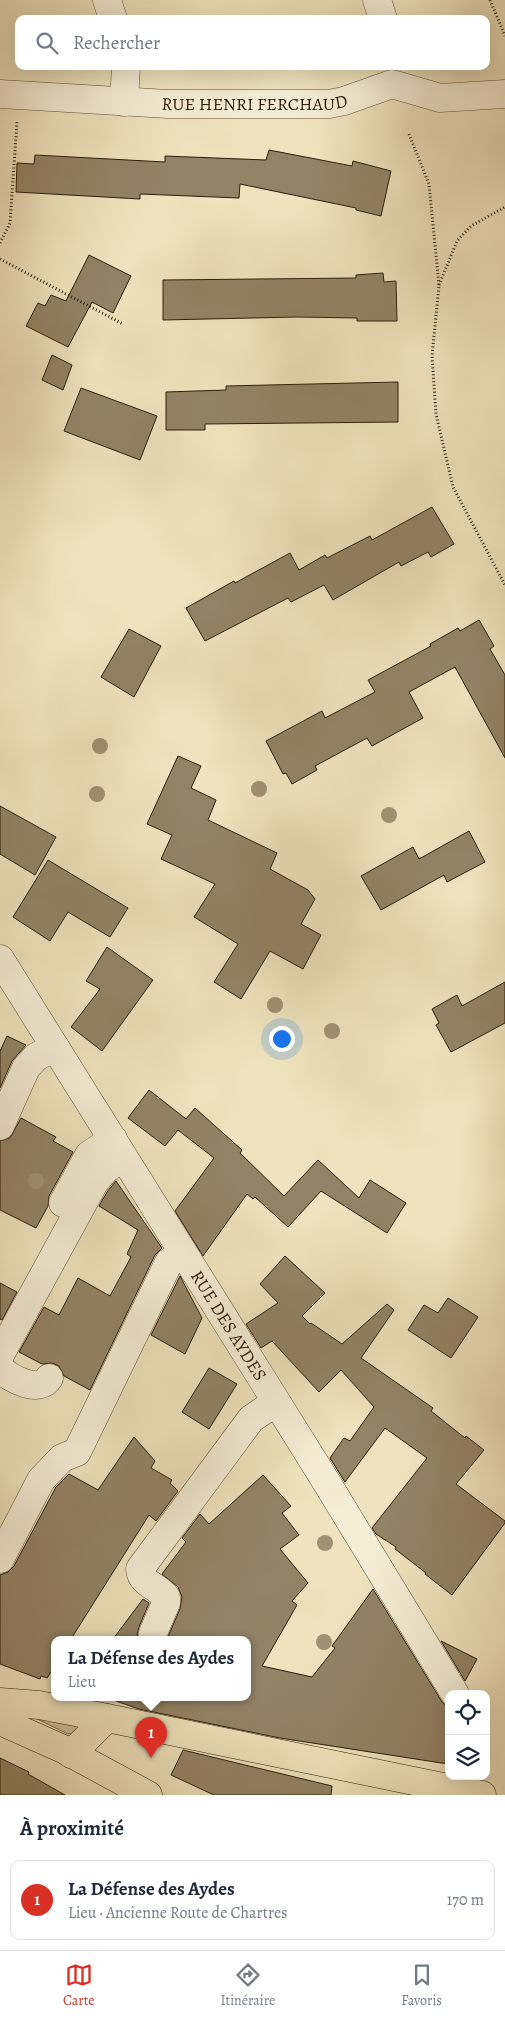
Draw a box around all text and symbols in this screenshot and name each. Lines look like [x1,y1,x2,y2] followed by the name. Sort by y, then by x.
[15,15,490,70] search box
[33,29,61,57] icon: search
[73,30,160,56] text: Rechercher
[161,89,350,116] street label: RUE HENRI FERCHAUD
[269,1026,295,1052] your location
[185,1266,272,1385] street label: RUE DES AYDES
[51,1636,251,1701] popup
[68,1645,234,1671] text: La Défense des Aydes
[68,1671,96,1693] text: Lieu
[445,1690,490,1780] map controls
[445,1690,490,1735] button: locate
[135,1717,167,1758] pin: 1
[445,1735,490,1780] button: layers
[20,1814,124,1842] text: À proximité
[68,1876,235,1902] text: La Défense des Aydes
[34,1889,40,1911] text: 1
[447,1889,484,1911] text: 170 m
[68,1902,288,1924] text: Lieu · Ancienne Route de Chartres
[63,1961,95,2010] tab: Carte
[221,1961,275,2010] tab: Itinéraire
[401,1961,442,2010] tab: Favoris

